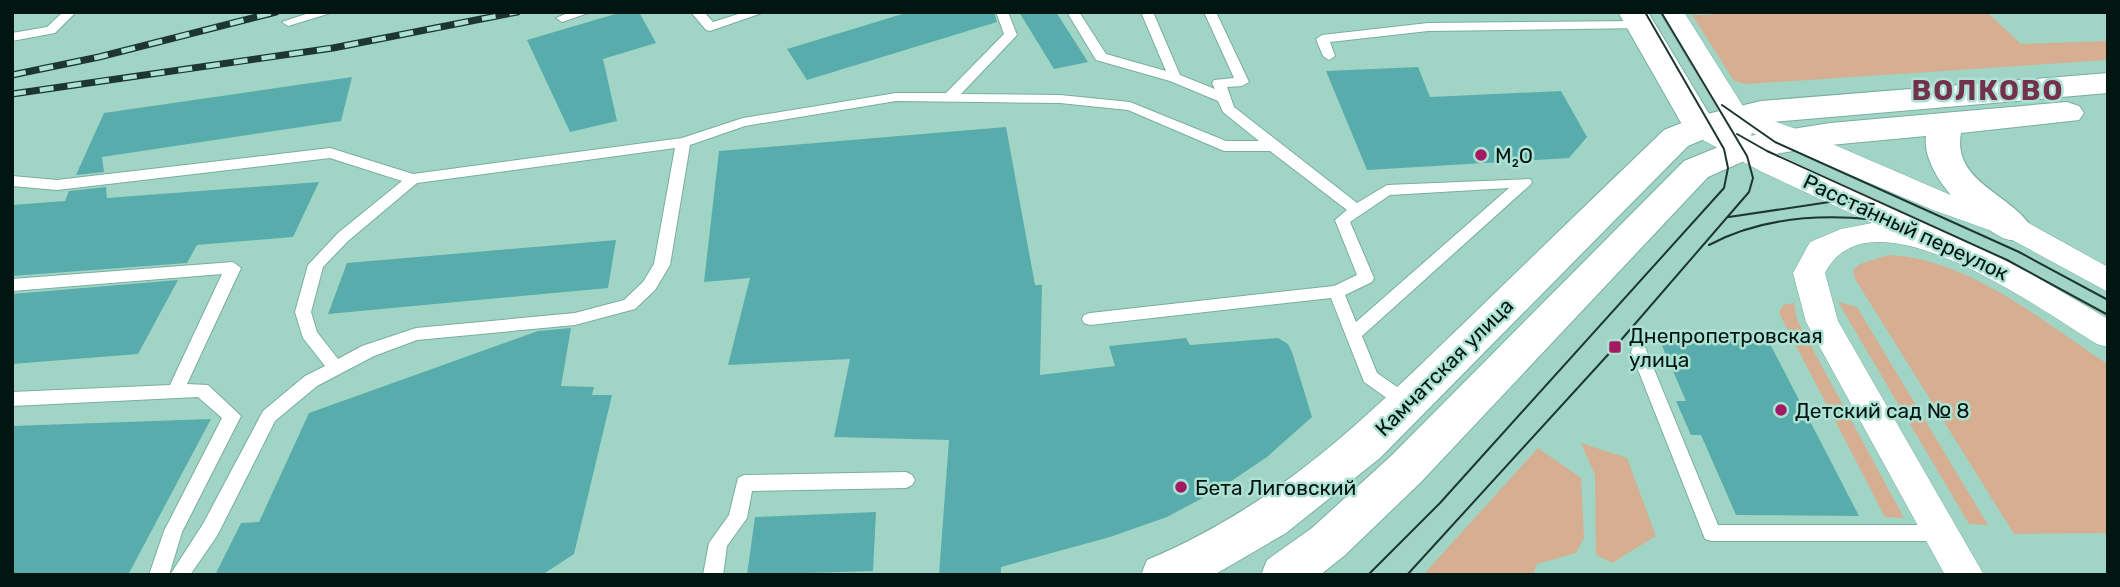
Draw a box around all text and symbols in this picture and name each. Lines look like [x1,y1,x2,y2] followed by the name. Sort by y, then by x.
[1912,74,2065,107] district label: ВОЛКОВО
[1495,143,1533,168] place label: М₂O
[1473,147,1489,163] marker: М₂O
[1799,168,2013,286] street label: Расстанный переулок
[1370,293,1518,441] street label: Камчатская улица
[1629,323,1823,372] place label: Днепропетровская улица
[1607,339,1623,355] marker: Днепропетровская улица
[1795,398,1970,423] place label: Детский сад № 8
[1773,402,1789,418] marker: Детский сад № 8
[1195,475,1356,500] place label: Бета Лиговский
[1173,479,1189,495] marker: Бета Лиговский

